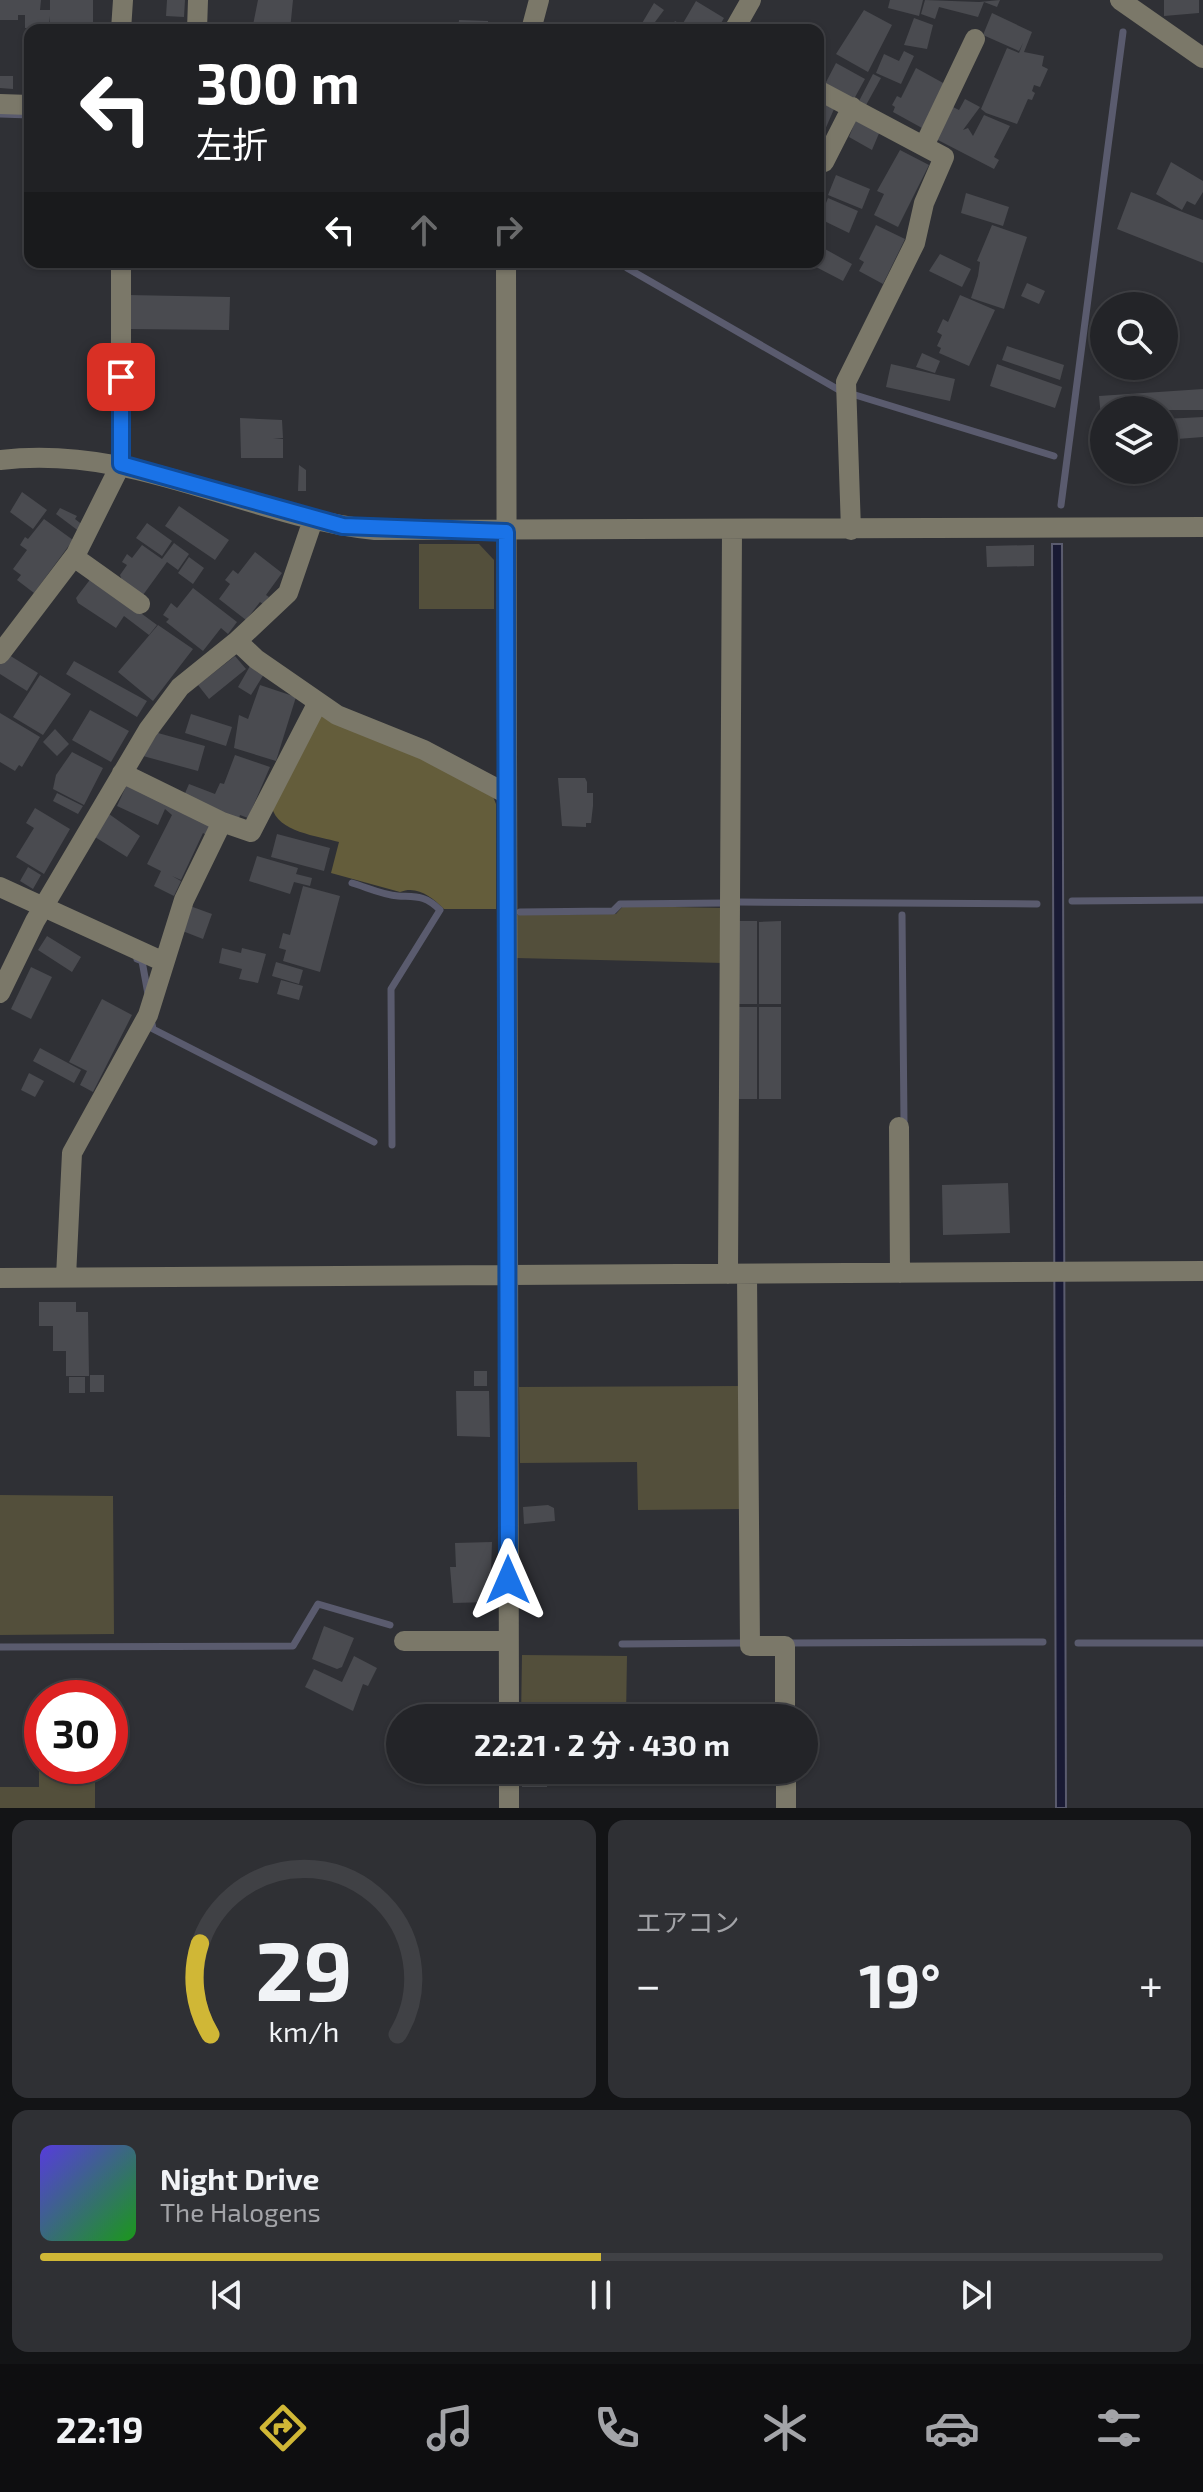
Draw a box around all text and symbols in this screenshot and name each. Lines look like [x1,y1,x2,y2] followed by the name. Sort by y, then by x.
[196,48,360,115] text: 300 m
[64,56,168,160] icon: left
[196,122,268,165] text: 左折
[318,208,362,252] icon: left
[402,208,446,252] icon: ahead
[486,208,530,252] icon: right
[1090,292,1178,484] map controls
[1090,292,1178,380] button: search
[87,343,155,411] pin
[99,355,143,399] icon: arrive
[1090,396,1178,484] button: layers
[466,1538,550,1622] position arrow
[24,1680,128,1784] speed limit sign: 30
[474,1726,730,1762] text: 22:21 · 2 分 · 430 m
[636,1906,740,1937] text: エアコン
[255,1918,352,2018] text: 29
[859,1948,941,2020] text: 19°
[636,1957,661,2010] text: −
[1139,1957,1163,2010] text: +
[268,2013,339,2048] text: km/h
[160,2160,319,2196] text: Night Drive
[160,2196,321,2227] text: The Halogens
[205,2273,249,2317] icon: previous
[579,2273,623,2317] icon: pause
[954,2273,998,2317] icon: next
[255,2400,311,2456] icon: directions
[422,2400,478,2456] icon: music
[589,2400,645,2456] icon: phone
[757,2400,813,2456] icon: climate
[924,2400,980,2456] icon: car
[1091,2400,1147,2456] icon: filters
[56,2407,144,2450] text: 22:19

